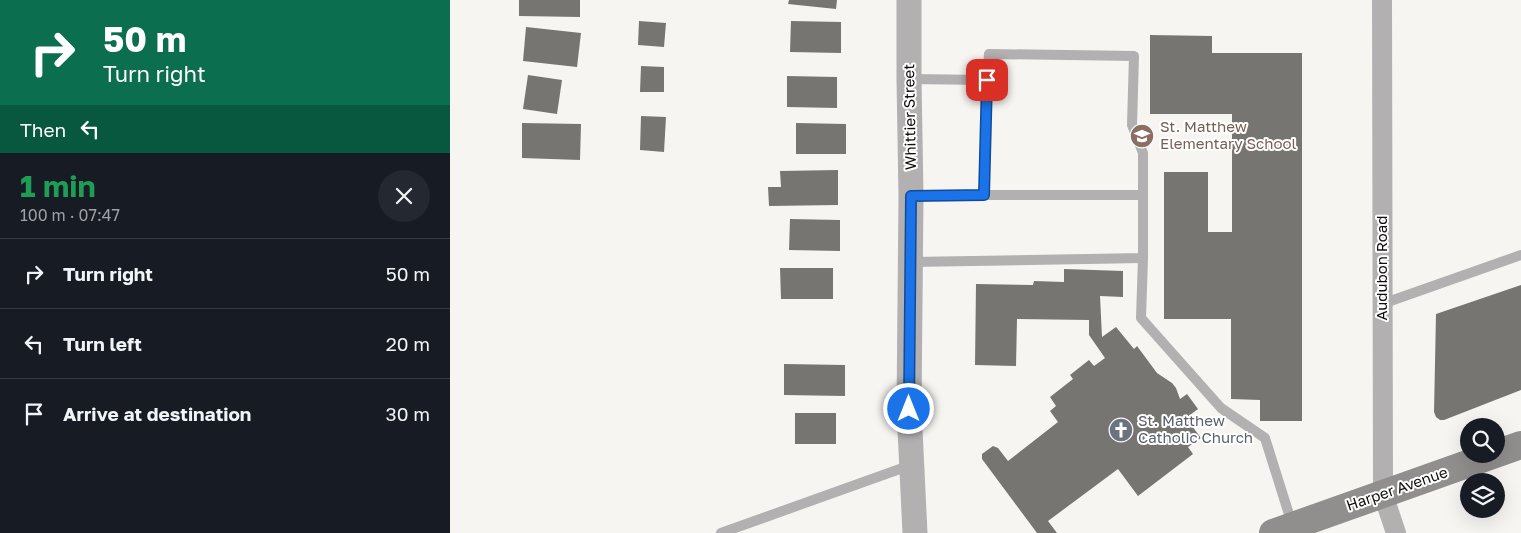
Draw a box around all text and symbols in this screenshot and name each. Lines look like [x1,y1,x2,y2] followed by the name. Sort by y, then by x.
[103,18,186,60] text: 50 m
[20,20,85,85] icon: right
[966,59,1008,101] pin
[103,60,206,87] text: Turn right
[899,64,919,170] street label: Whittier Street
[973,66,1001,94] icon: arrive
[76,115,104,143] icon: left
[1160,117,1296,152] place label: St. Matthew Elementary School
[20,118,66,141] text: Then
[1129,123,1155,149] school or university icon: St. Matthew Elementary School
[20,168,96,204] text: 1 min
[378,170,430,222] button: close
[20,205,120,225] text: 100 m · 07:47
[1372,215,1390,321] street label: Audubon Road
[20,260,48,288] icon: right
[63,262,153,285] text: Turn right
[386,262,430,285] text: 50 m
[20,330,48,358] icon: left
[63,332,142,355] text: Turn left
[386,332,430,355] text: 20 m
[882,382,934,434] position arrow
[20,400,48,428] icon: arrive
[63,402,251,425] text: Arrive at destination
[386,402,430,425] text: 30 m
[1138,411,1253,446] place label: St. Matthew Catholic Church
[1108,417,1134,443] church icon: St. Matthew Catholic Church
[1460,418,1505,518] map controls
[1460,418,1505,463] button: search
[1344,462,1450,514] street label: Harper Avenue
[1460,473,1505,518] button: layers

